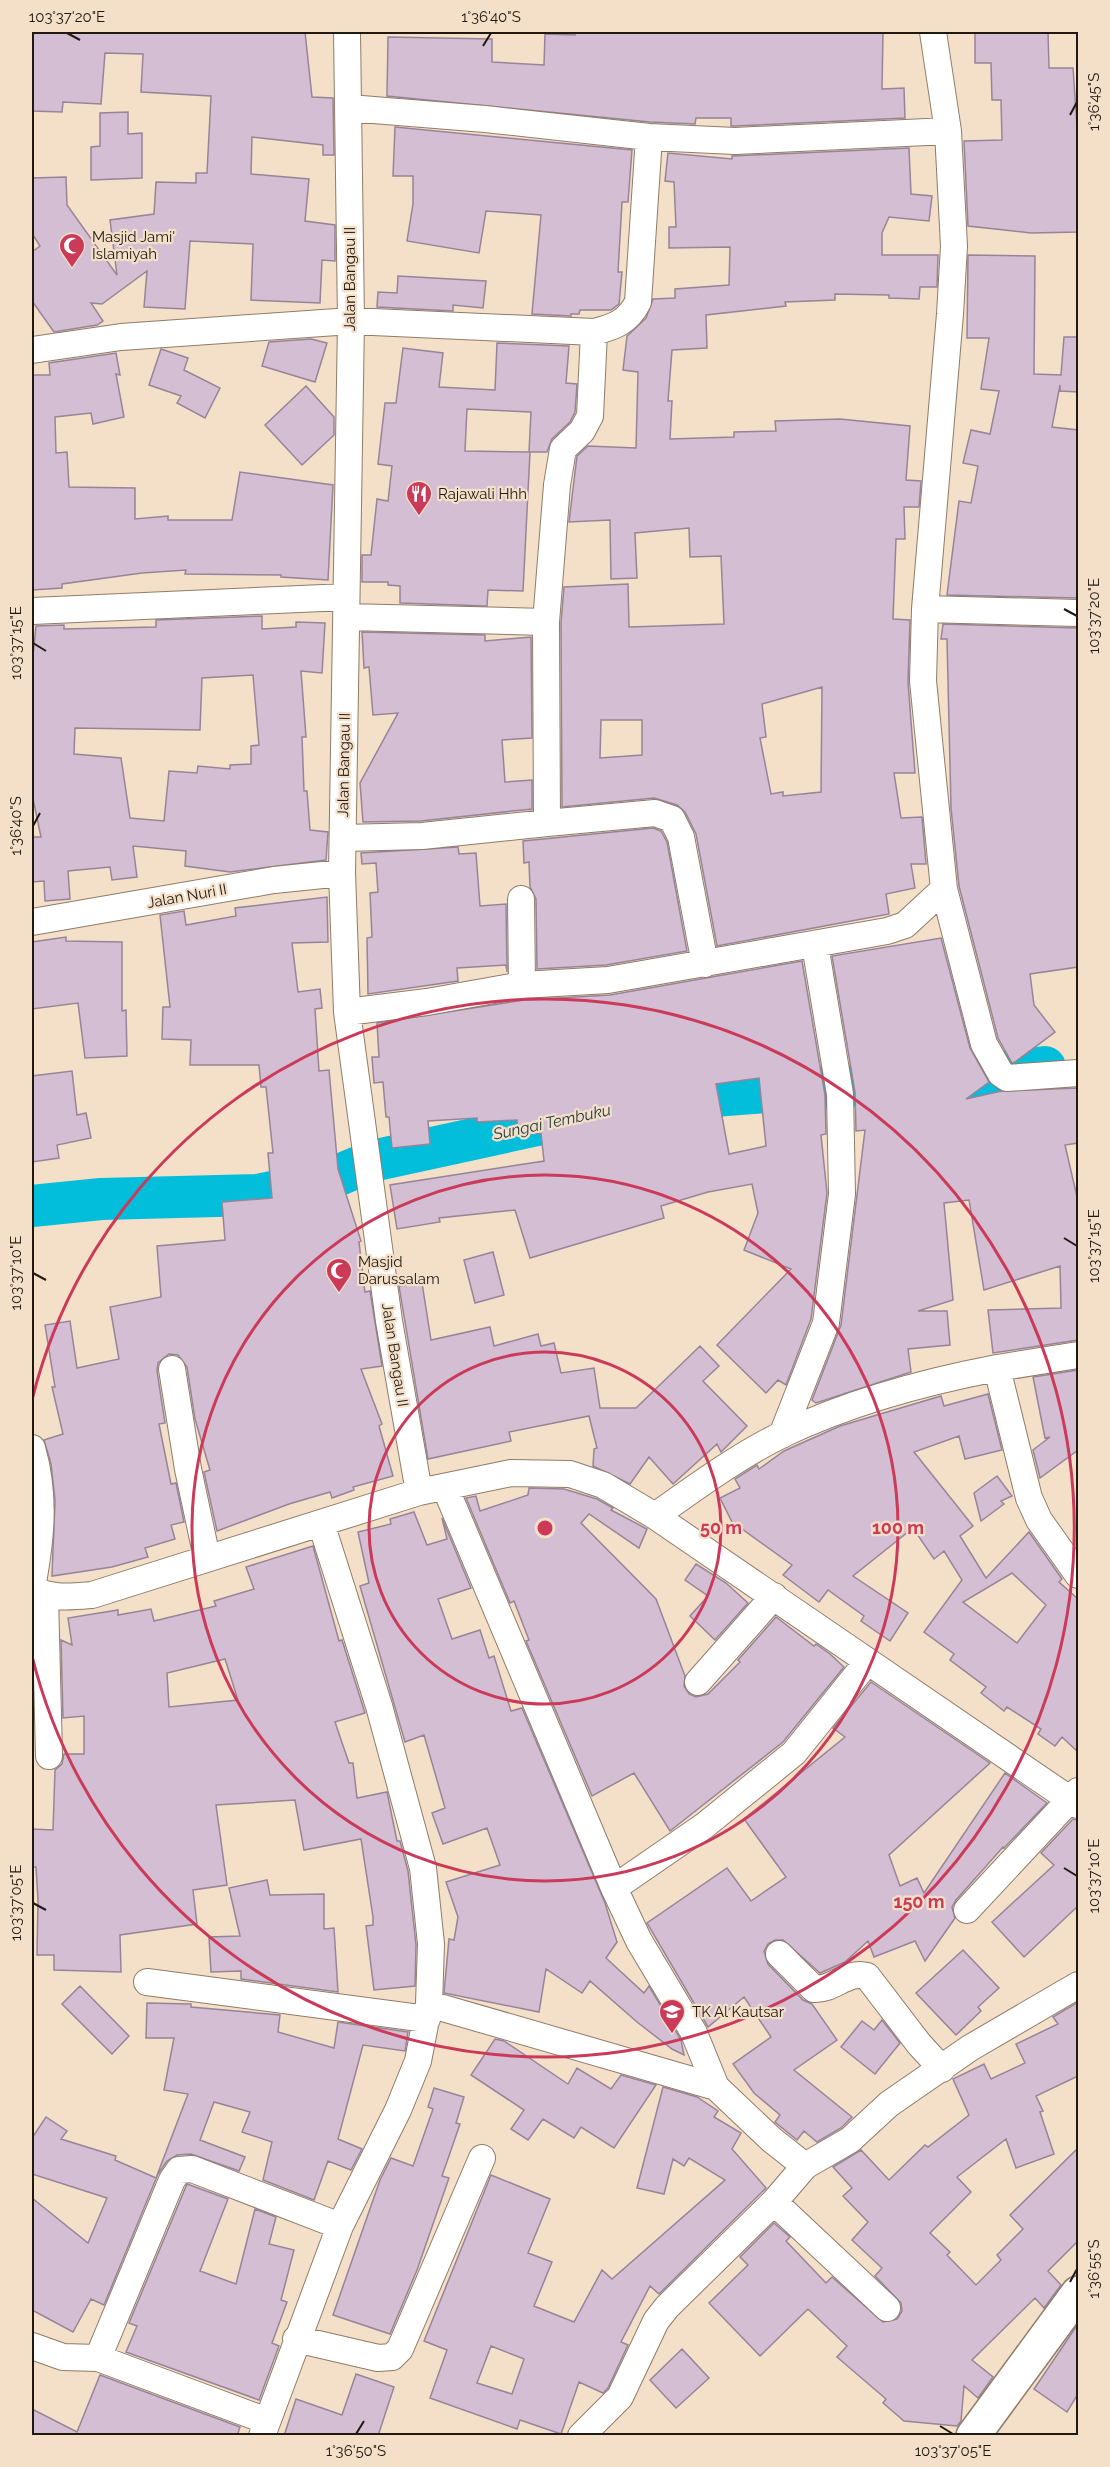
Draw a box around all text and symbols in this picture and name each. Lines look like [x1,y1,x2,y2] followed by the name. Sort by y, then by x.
[29,8,105,26] text: 103°37'20"E
[461,8,521,26] text: 1°36'40"S
[1085,73,1103,131] text: 1°36'45"S
[341,227,359,331] street label: Jalan Bangau II
[92,228,175,263] place label: Masjid Jami' Islamiyah
[57,231,87,269] mosque icon: Masjid Jami' Islamiyah
[404,479,434,517] restaurant icon: Rajawali Hhh
[438,485,527,503] place label: Rajawali Hhh
[1085,578,1103,654] text: 103°37'20"E
[7,606,25,680] text: 103°37'15"E
[334,713,354,817] street label: Jalan Bangau II
[7,796,25,856] text: 1°36'40"S
[146,880,228,912] street label: Jalan Nuri II
[490,1100,613,1144] water label: Sungai Tembuku
[1085,1209,1103,1283] text: 103°37'15"E
[7,1236,25,1310] text: 103°37'10"E
[358,1253,440,1288] place label: Masjid Darussalam
[324,1256,354,1294] mosque icon: Masjid Darussalam
[378,1302,412,1408] street label: Jalan Bangau II
[700,1517,742,1538] text: 50 m
[872,1517,924,1538] text: 100 m
[535,1518,555,1538] centre of rings
[1085,1839,1103,1913] text: 103°37'10"E
[7,1865,25,1941] text: 103°37'05"E
[894,1891,945,1912] text: 150 m
[657,1997,687,2035] school or university icon: TK Al Kautsar
[692,2003,785,2021] place label: TK Al Kautsar
[1085,2239,1103,2299] text: 1°36'55"S
[326,2442,386,2460] text: 1°36'50"S
[915,2442,991,2460] text: 103°37'05"E

